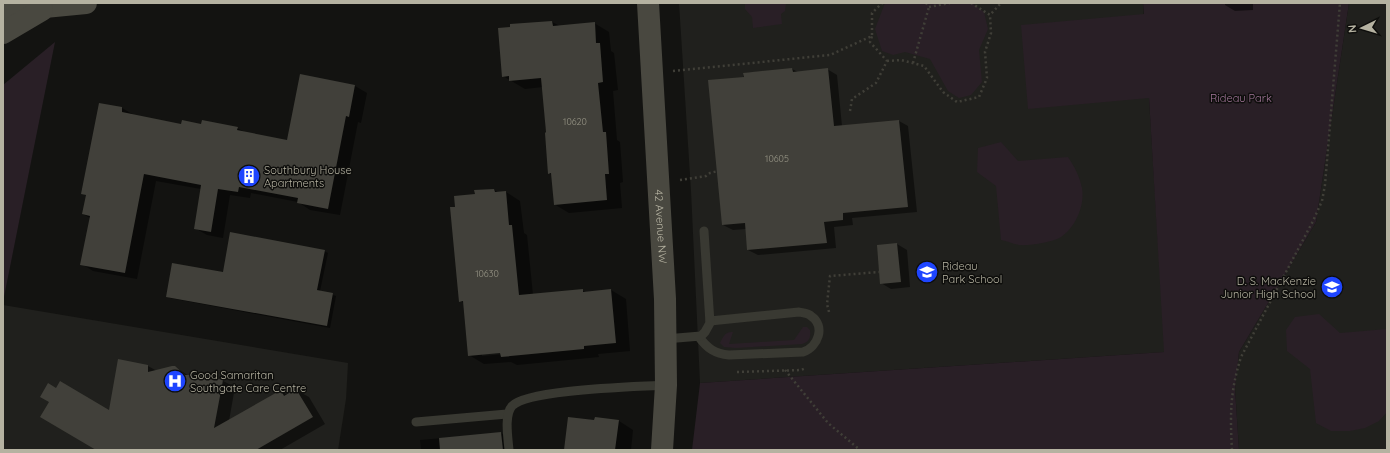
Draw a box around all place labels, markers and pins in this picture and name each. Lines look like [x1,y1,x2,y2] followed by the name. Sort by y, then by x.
[236,163,262,189] building icon: Southbury House Apartments
[264,163,352,190] place label: Southbury House Apartments
[914,259,940,285] school or university icon: Rideau Park School
[942,259,1002,286] place label: Rideau Park School
[1221,274,1316,301] place label: D. S. MacKenzie Junior High School
[1319,274,1345,300] school or university icon: D. S. MacKenzie Junior High School
[162,368,188,394] hospital icon: Good Samaritan Southgate Care Centre
[190,368,306,395] place label: Good Samaritan Southgate Care Centre

